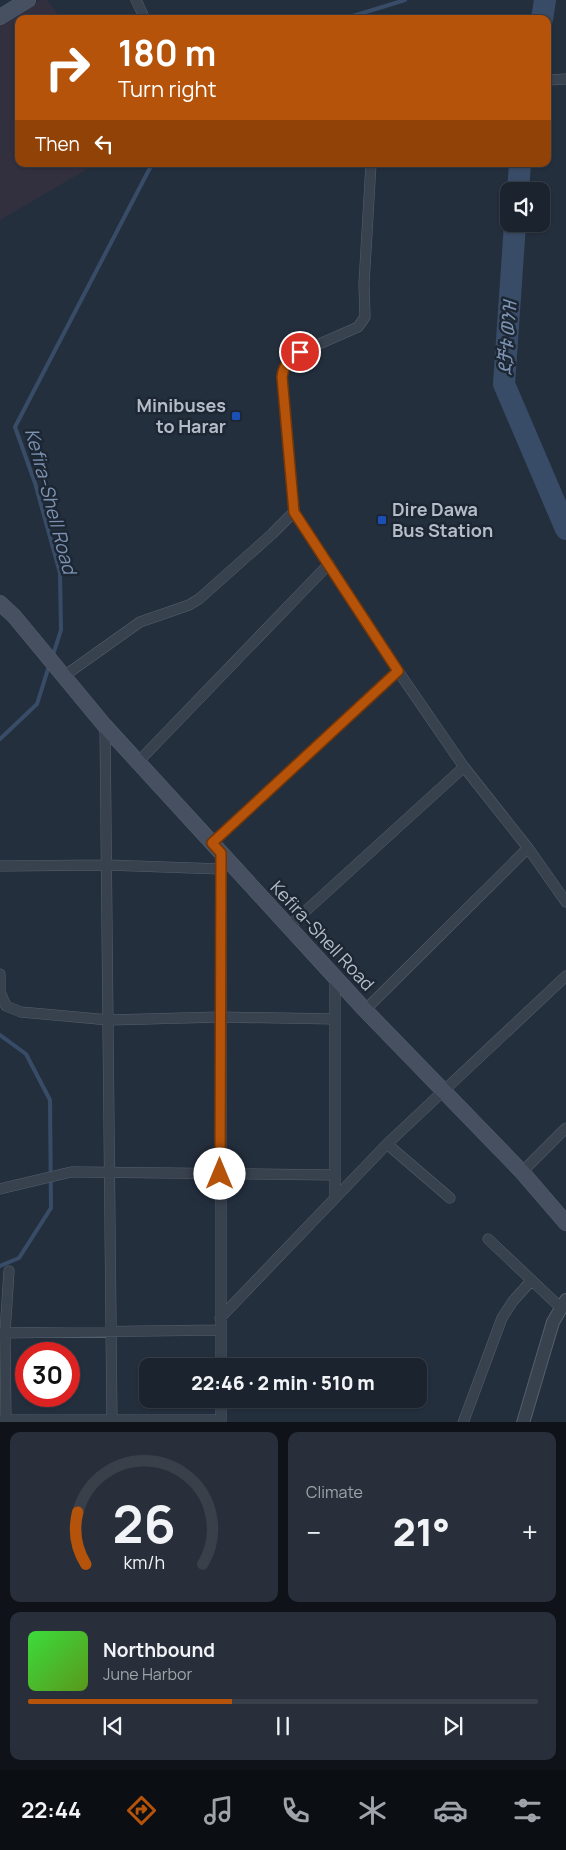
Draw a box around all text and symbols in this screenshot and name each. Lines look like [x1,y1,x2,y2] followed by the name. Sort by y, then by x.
[118,29,216,77] text: 180 m
[35,35,100,100] icon: right
[118,74,216,104] text: Turn right
[90,130,118,158] icon: left
[35,131,80,157] text: Then
[500,182,550,232] map controls
[500,182,550,232] button: sound
[491,298,523,376] water label: ደቻቱ ወንዝ
[279,331,321,373] pin
[286,338,314,366] icon: arrive
[137,393,226,438] place label: Minibuses to Harar
[230,410,242,422] marker: Minibuses to Harar
[19,425,84,579] water label: Kefira-Shell Road
[392,497,493,542] place label: Dire Dawa Bus Station
[376,514,388,526] marker: Dire Dawa Bus Station
[266,875,380,995] street label: Kefira-Shell Road
[193,1147,245,1199] position arrow
[15,1342,80,1407] speed limit sign: 30
[191,1370,375,1396] text: 22:46 · 2 min · 510 m
[306,1481,363,1503] text: Climate
[112,1488,176,1559] text: 26
[393,1505,450,1557] text: 21°
[306,1513,321,1551] text: −
[522,1513,538,1551] text: +
[123,1550,165,1574] text: km/h
[103,1637,215,1663] text: Northbound
[103,1663,192,1685] text: June Harbor
[99,1712,127,1740] icon: previous
[269,1712,297,1740] icon: pause
[439,1712,467,1740] icon: next
[124,1793,159,1828] icon: directions
[201,1793,236,1828] icon: music
[278,1793,313,1828] icon: phone
[355,1793,390,1828] icon: climate
[433,1793,468,1828] icon: car
[510,1793,545,1828] icon: filters
[21,1795,81,1825] text: 22:44

